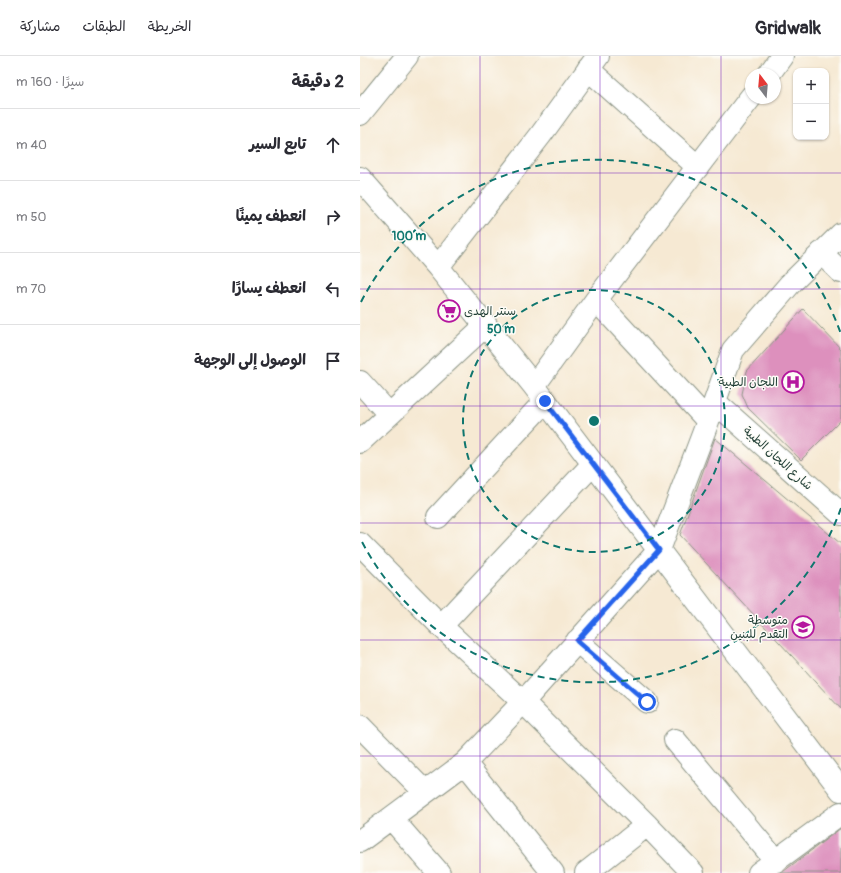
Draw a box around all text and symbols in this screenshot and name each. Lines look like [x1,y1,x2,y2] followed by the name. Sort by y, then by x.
[755,16,821,40] text: Gridwalk
[20,18,60,35] text: مشاركة
[82,18,126,35] text: الطبقات
[148,18,191,35] text: الخريطة
[745,68,781,104] north arrow
[793,68,829,140] map controls
[793,68,829,104] button: +
[292,71,344,92] text: 2 دقيقة
[16,74,84,90] text: سيرًا · 160 m
[793,104,829,140] button: −
[322,134,344,156] icon: ahead
[249,135,306,154] text: تابع السير
[16,137,47,153] text: 40 m
[322,206,344,228] icon: right
[236,207,306,226] text: انعطف يمينًا
[16,209,46,225] text: 50 m
[392,229,427,244] text: 100 m
[322,278,344,300] icon: left
[232,279,306,298] text: انعطف يسارًا
[16,281,46,297] text: 70 m
[436,298,462,324] supermarket icon: سنتر الهدى
[464,304,516,319] place label: سنتر الهدى
[487,322,515,337] text: 50 m
[322,350,344,372] icon: arrive
[194,351,306,370] text: الوصول إلى الوجهة
[780,369,806,395] hospital icon: اللجان الطبية
[718,375,778,390] place label: اللجان الطبية
[536,392,554,410] route end
[587,414,601,428] centre of rings
[739,423,815,494] street label: شارع اللجان الطبية
[730,613,788,643] place label: متوسطة التقدم للبنين
[790,614,816,640] school or university icon: متوسطة التقدم للبنين
[638,693,656,711] route start

